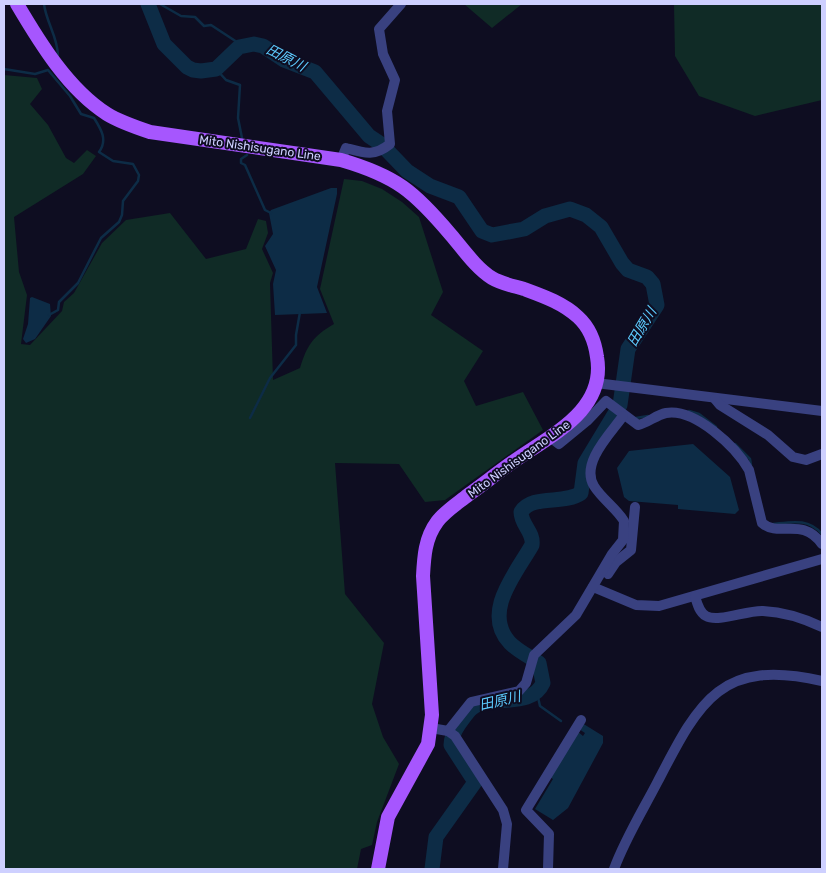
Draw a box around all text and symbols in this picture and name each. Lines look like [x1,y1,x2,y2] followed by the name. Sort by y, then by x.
[263,41,310,76] water label: 田原川
[198,133,322,163] street label: Mito Nishisugano Line
[624,303,661,349] water label: 田原川
[465,417,573,501] street label: Mito Nishisugano Line
[478,688,524,714] water label: 田原川

